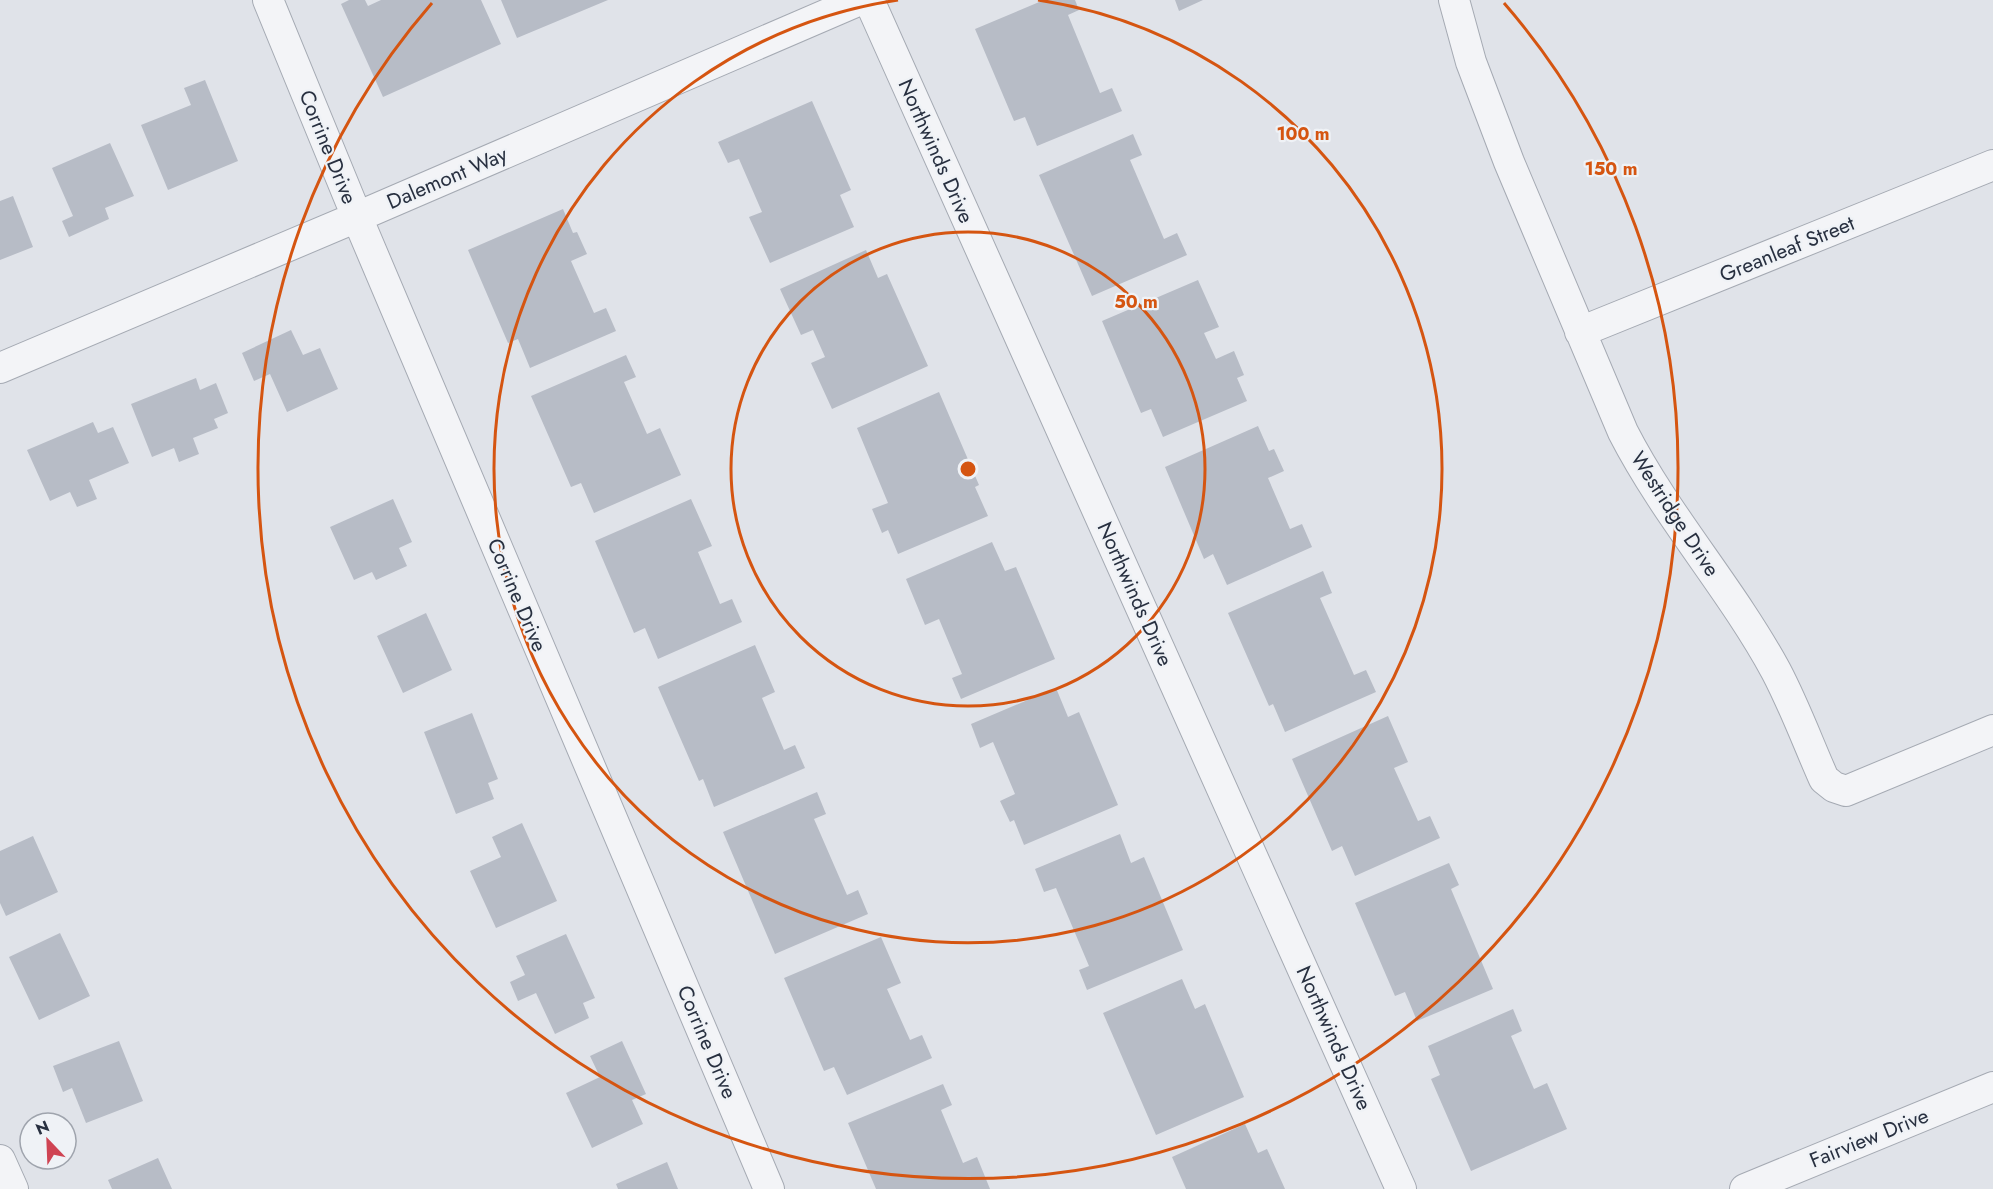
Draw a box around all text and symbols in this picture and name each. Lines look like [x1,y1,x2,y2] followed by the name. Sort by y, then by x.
[891,74,981,228] street label: Northwinds Drive
[292,85,365,209] street label: Corrine Drive
[1276,121,1330,147] text: 100 m
[382,139,513,217] street label: Dalemont Way
[1585,156,1637,182] text: 150 m
[1715,208,1859,290] street label: Greanleaf Street
[1114,289,1158,315] text: 50 m
[1623,446,1727,583] street label: Westridge Drive
[958,459,978,479] centre of rings
[1090,517,1180,671] street label: Northwinds Drive
[480,534,554,657] street label: Corrine Drive
[1289,961,1379,1115] street label: Northwinds Drive
[670,981,744,1104] street label: Corrine Drive
[1805,1100,1933,1175] street label: Fairview Drive
[18,1111,78,1171] north arrow
[32,1115,53,1141] text: N

